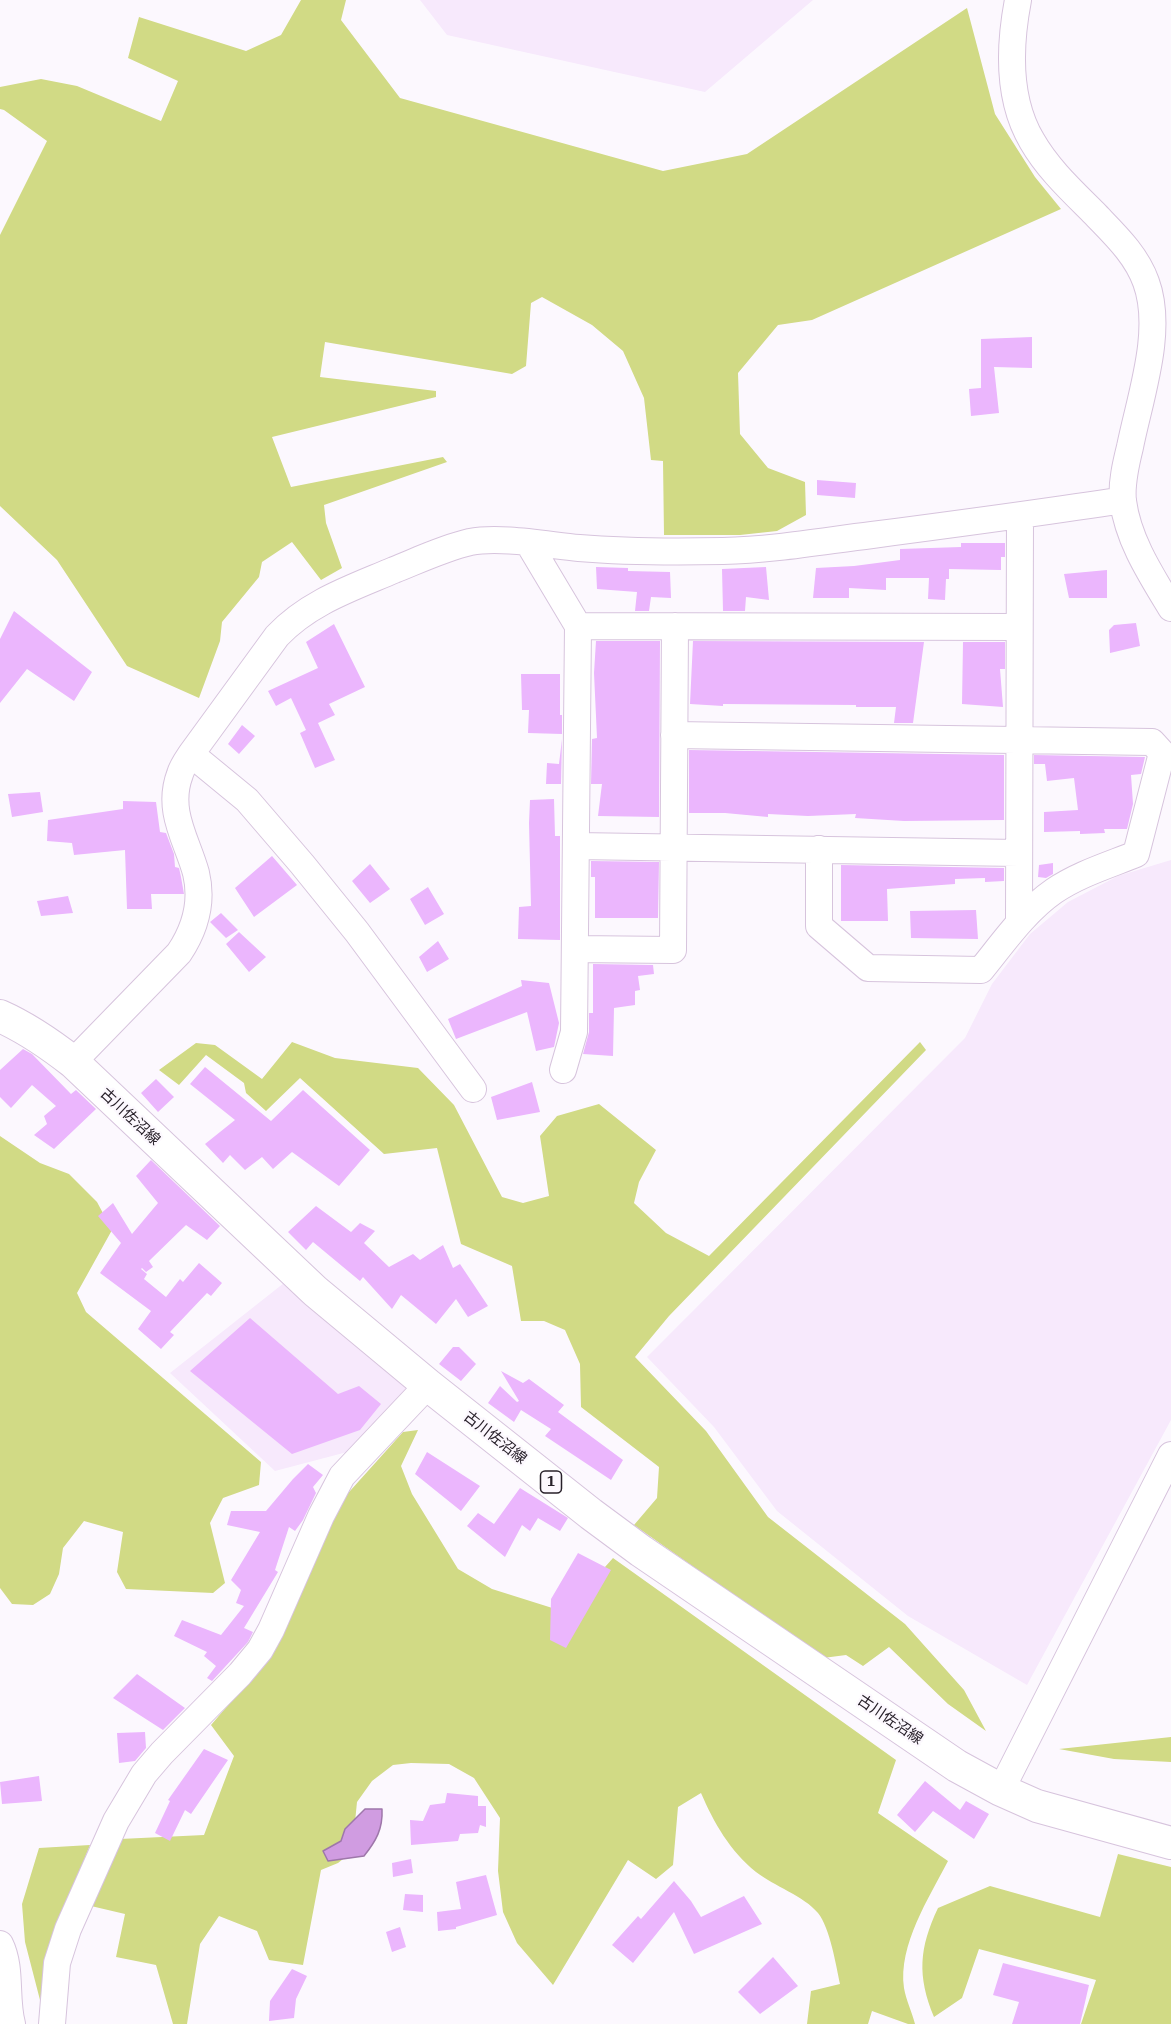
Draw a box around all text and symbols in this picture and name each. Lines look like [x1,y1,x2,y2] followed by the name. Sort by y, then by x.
[96,1085,164,1149] street label: 古川佐沼線
[460,1408,530,1468] street label: 古川佐沼線
[540,1471,562,1493] road number: 1
[854,1692,926,1748] street label: 古川佐沼線

